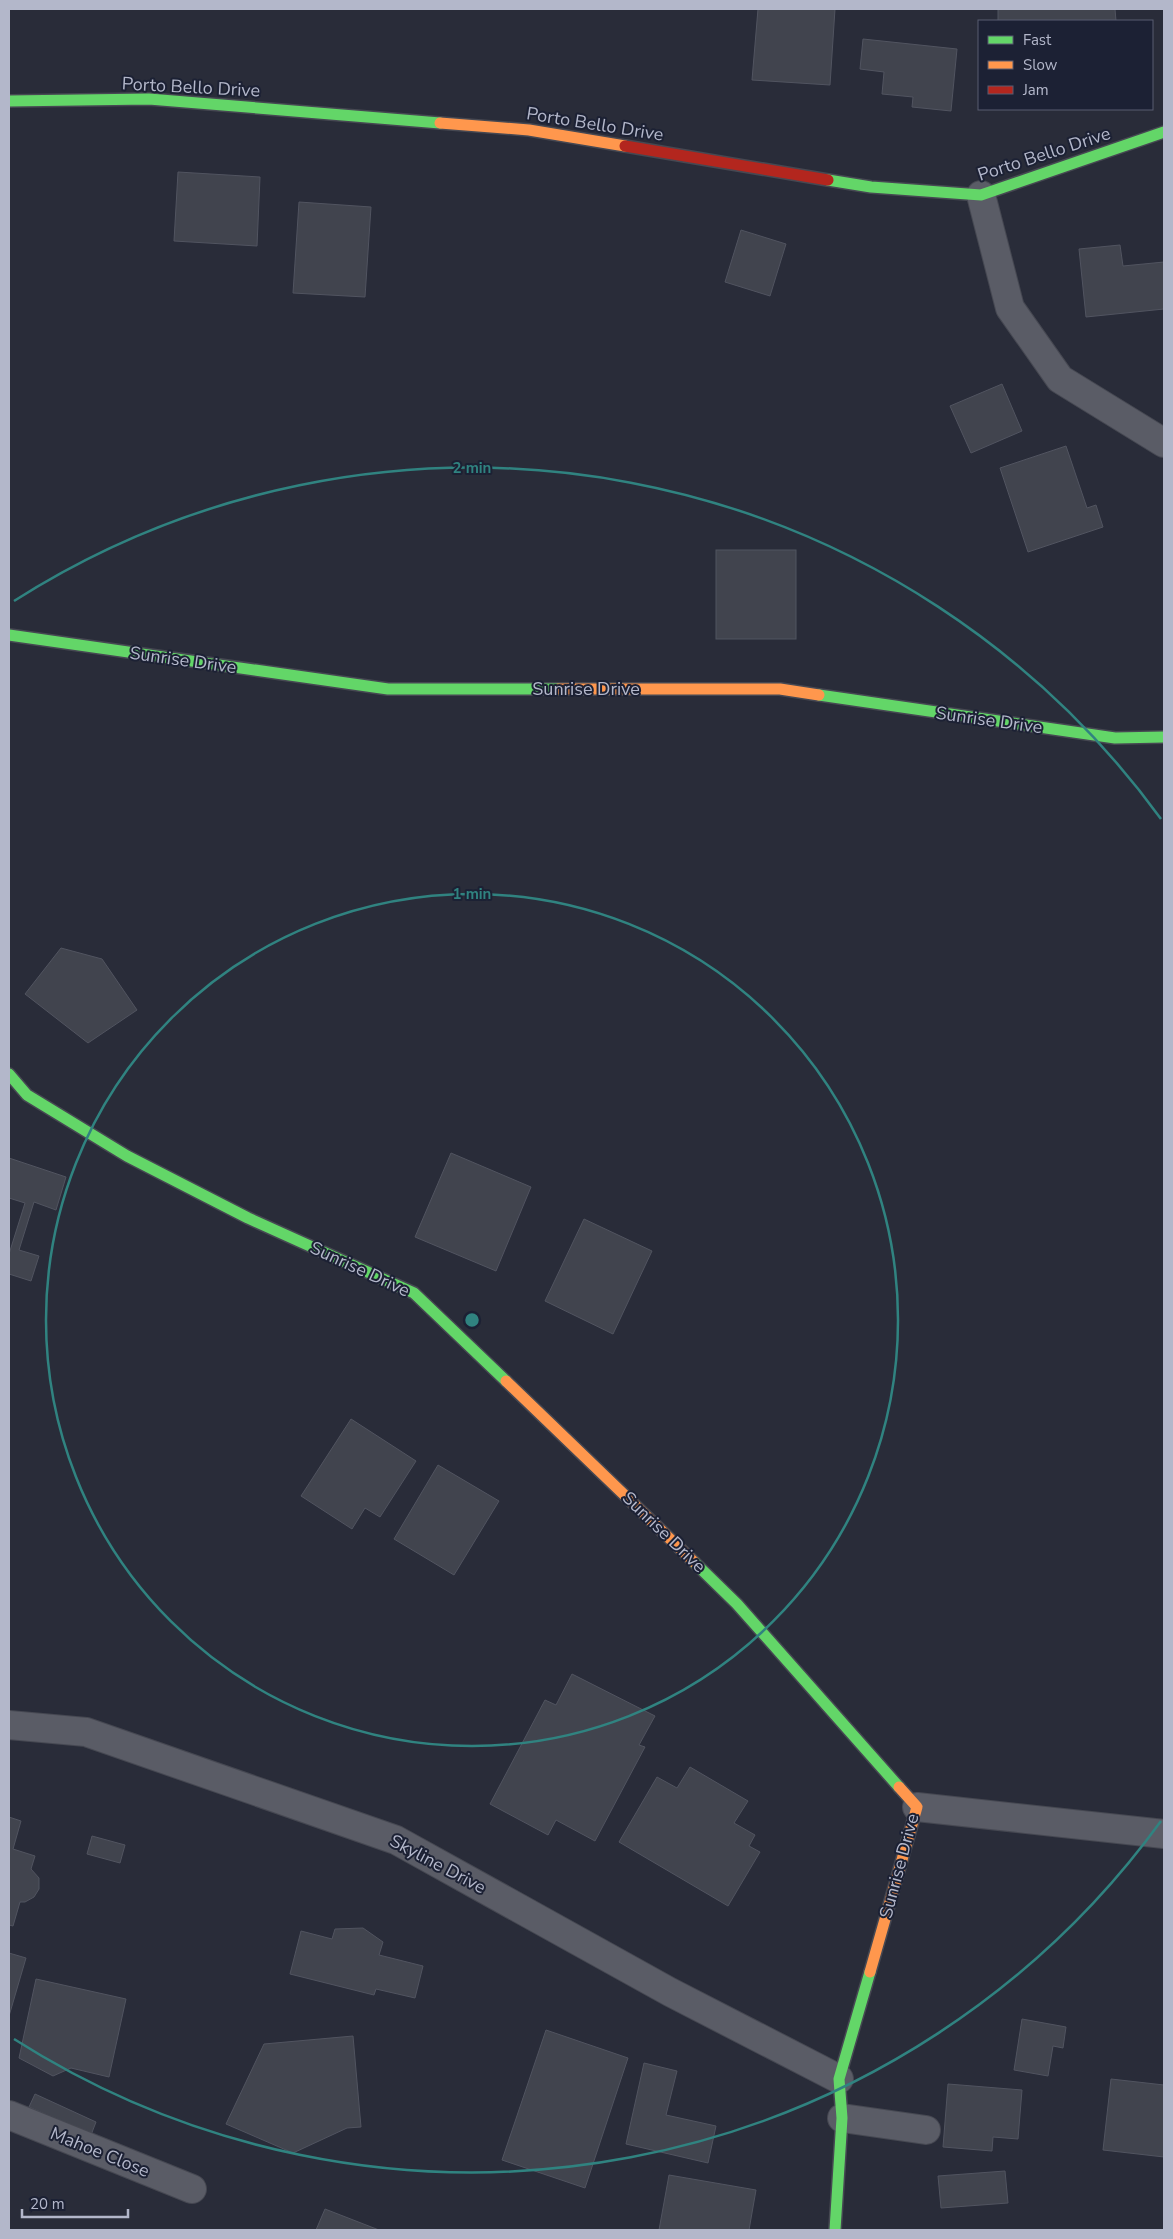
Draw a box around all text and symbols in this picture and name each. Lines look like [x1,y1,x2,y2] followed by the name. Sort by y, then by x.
[978,20,1153,110] legend
[1023,30,1052,50] text: Fast
[1023,55,1058,75] text: Slow
[121,71,261,103] street label: Porto Bello Drive
[1022,80,1049,100] text: Jam
[525,101,665,147] street label: Porto Bello Drive
[974,121,1114,187] street label: Porto Bello Drive
[453,458,491,478] text: 2 min
[128,641,238,679] street label: Sunrise Drive
[532,677,640,701] street label: Sunrise Drive
[934,701,1044,739] street label: Sunrise Drive
[453,884,491,904] text: 1 min
[306,1235,414,1303] street label: Sunrise Drive
[463,1311,481,1329] centre of rings
[617,1486,711,1578] street label: Sunrise Drive
[873,1811,925,1921] street label: Sunrise Drive
[386,1829,490,1899] street label: Skyline Drive
[47,2121,153,2183] street label: Mahoe Close
[22,2186,129,2218] scale bar
[30,2194,65,2214] text: 20 m

